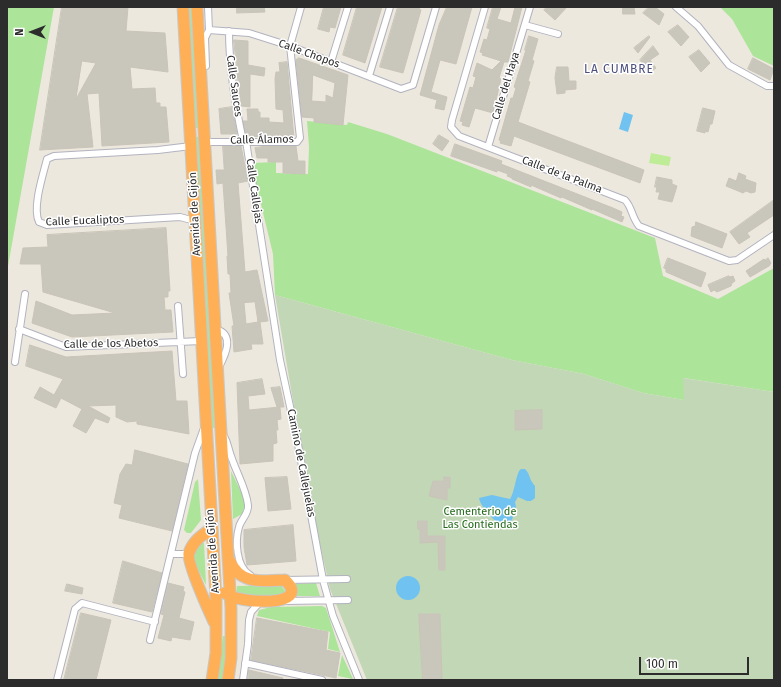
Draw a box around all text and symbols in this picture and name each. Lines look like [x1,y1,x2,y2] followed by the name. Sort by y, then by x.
[12,12,52,52] north arrow
[13,28,26,36] text: N
[277,37,341,71] street label: Calle Chopos
[489,50,523,122] street label: Calle del Haya
[223,54,245,118] street label: Calle Sauces
[584,63,654,77] district label: LA CUMBRE
[230,133,294,147] street label: Calle Álamos
[520,154,604,196] street label: Calle de la Palma
[243,158,265,224] street label: Calle Callejas
[186,172,204,256] street label: Avenida de Gijón
[45,213,125,229] street label: Calle Eucaliptos
[64,337,158,351] street label: Calle de los Abetos
[284,408,318,518] street label: Camino de Callejuelas
[442,505,518,531] park label: Cementerio de Las Contiendas
[203,509,223,593] street label: Avenida de Gijón
[641,649,751,675] scale bar
[646,657,678,671] text: 100 m

